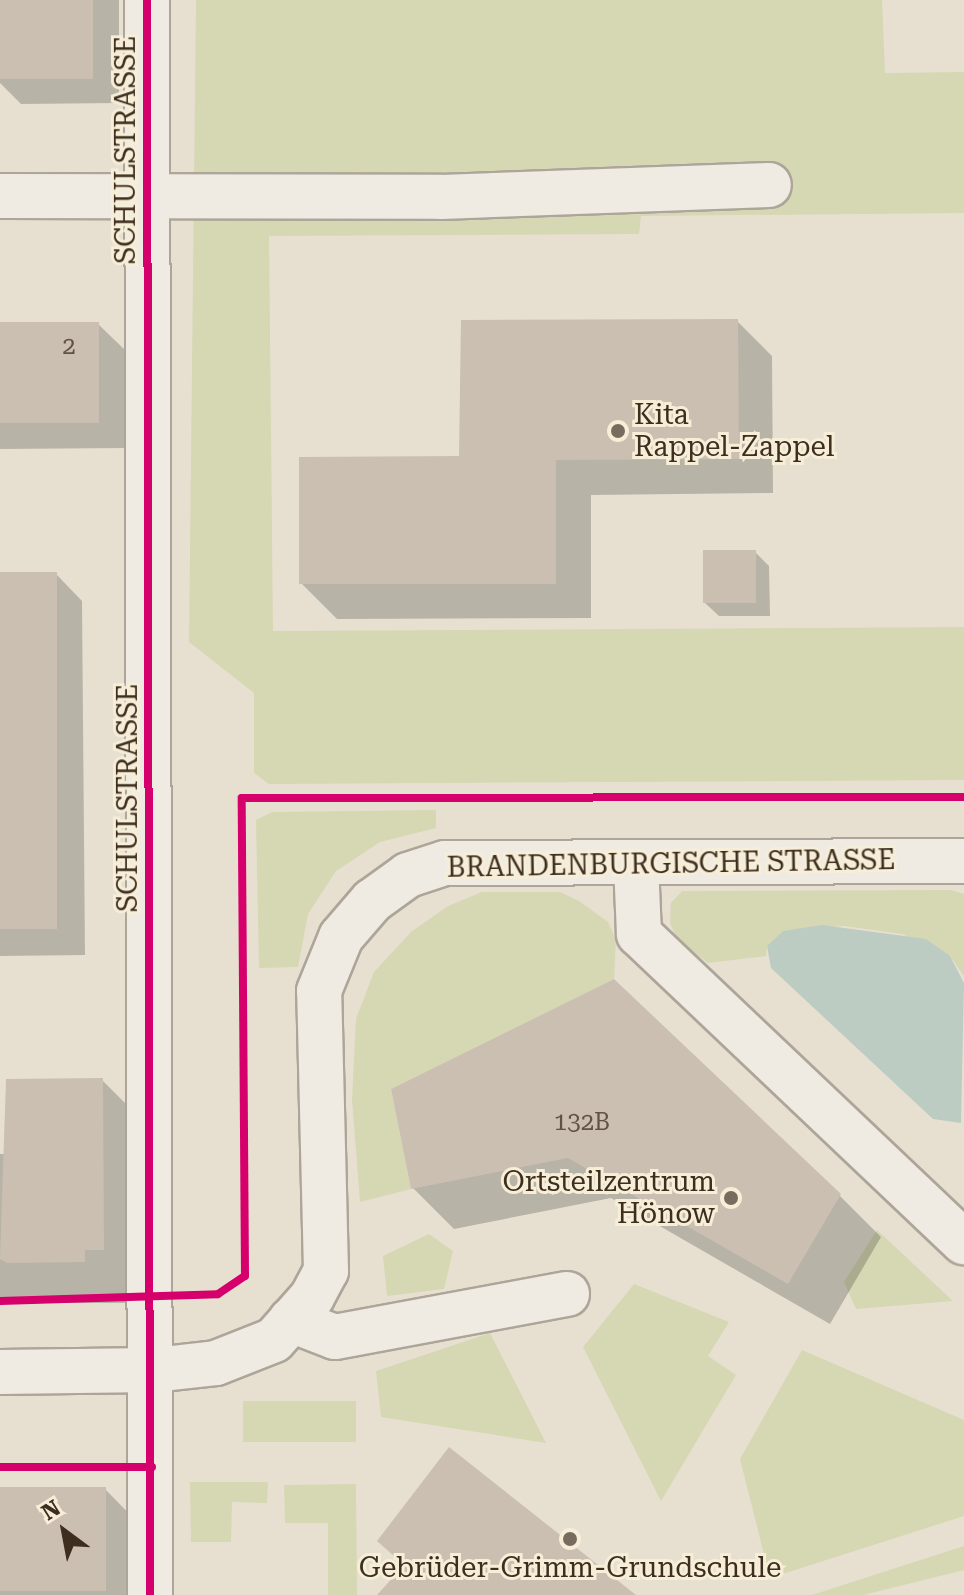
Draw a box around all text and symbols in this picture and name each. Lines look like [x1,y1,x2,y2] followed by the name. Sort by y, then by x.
[109,36,143,264] street label: SCHULSTRASSE
[62,333,76,361] house number: 2
[634,398,834,464] place label: Kita Rappel-Zappel
[609,422,627,440] marker: Kita Rappel-Zappel
[111,684,145,912] street label: SCHULSTRASSE
[446,843,896,885] street label: BRANDENBURGISCHE STRASSE
[554,1109,610,1137] house number: 132B
[502,1165,715,1231] place label: Ortsteilzentrum Hönow
[722,1189,740,1207] marker: Ortsteilzentrum Hönow
[24,1491,104,1571] north arrow
[37,1495,65,1525] text: N
[561,1530,579,1548] marker: Gebrüder-Grimm-Grundschule
[359,1551,781,1585] place label: Gebrüder-Grimm-Grundschule

